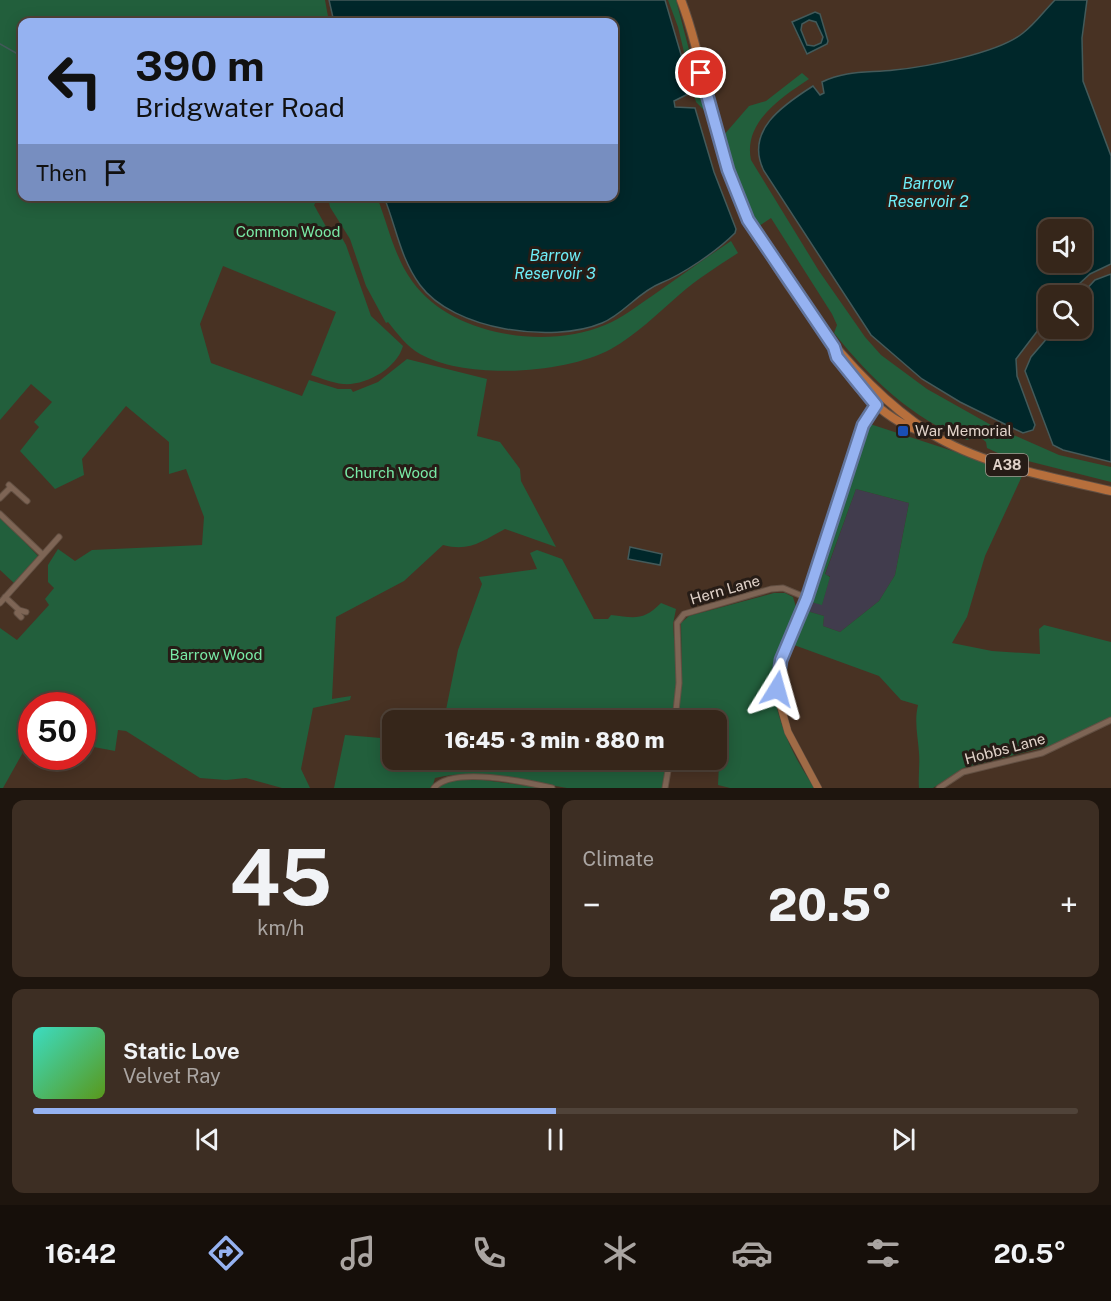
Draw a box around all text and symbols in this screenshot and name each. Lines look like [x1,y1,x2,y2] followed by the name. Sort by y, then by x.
[135,41,265,90] text: 390 m
[36,42,114,120] icon: left
[675,47,726,98] pin
[684,56,717,89] icon: arrive
[135,91,345,123] text: Bridgwater Road
[99,156,132,189] icon: arrive
[36,160,87,186] text: Then
[888,174,969,211] water label: Barrow Reservoir 2
[1038,219,1092,339] map controls
[1038,219,1092,273] button: sound
[236,223,340,240] park label: Common Wood
[514,246,596,283] water label: Barrow Reservoir 3
[1038,285,1092,339] button: search
[915,422,1012,439] place label: War Memorial
[896,424,910,438] marker: War Memorial
[986,454,1028,476] road number: A38
[344,464,438,481] park label: Church Wood
[688,571,762,608] street label: Hern Lane
[170,646,262,663] park label: Barrow Wood
[745,657,809,721] position arrow
[18,692,96,770] speed limit sign: 50
[445,727,664,753] text: 16:45 · 3 min · 880 m
[963,730,1047,767] street label: Hobbs Lane
[229,831,332,923] text: 45
[583,847,654,871] text: Climate
[768,878,893,931] text: 20.5°
[583,886,601,924] text: −
[1060,886,1078,924] text: +
[257,916,304,940] text: km/h
[123,1038,240,1064] text: Static Love
[123,1064,221,1088] text: Velvet Ray
[191,1123,224,1156] icon: previous
[539,1123,572,1156] icon: pause
[887,1123,920,1156] icon: next
[205,1232,247,1274] icon: directions
[337,1232,379,1274] icon: music
[468,1232,510,1274] icon: phone
[599,1232,641,1274] icon: climate
[731,1232,773,1274] icon: car
[862,1232,904,1274] icon: filters
[45,1237,116,1269] text: 16:42
[993,1237,1066,1269] text: 20.5°

